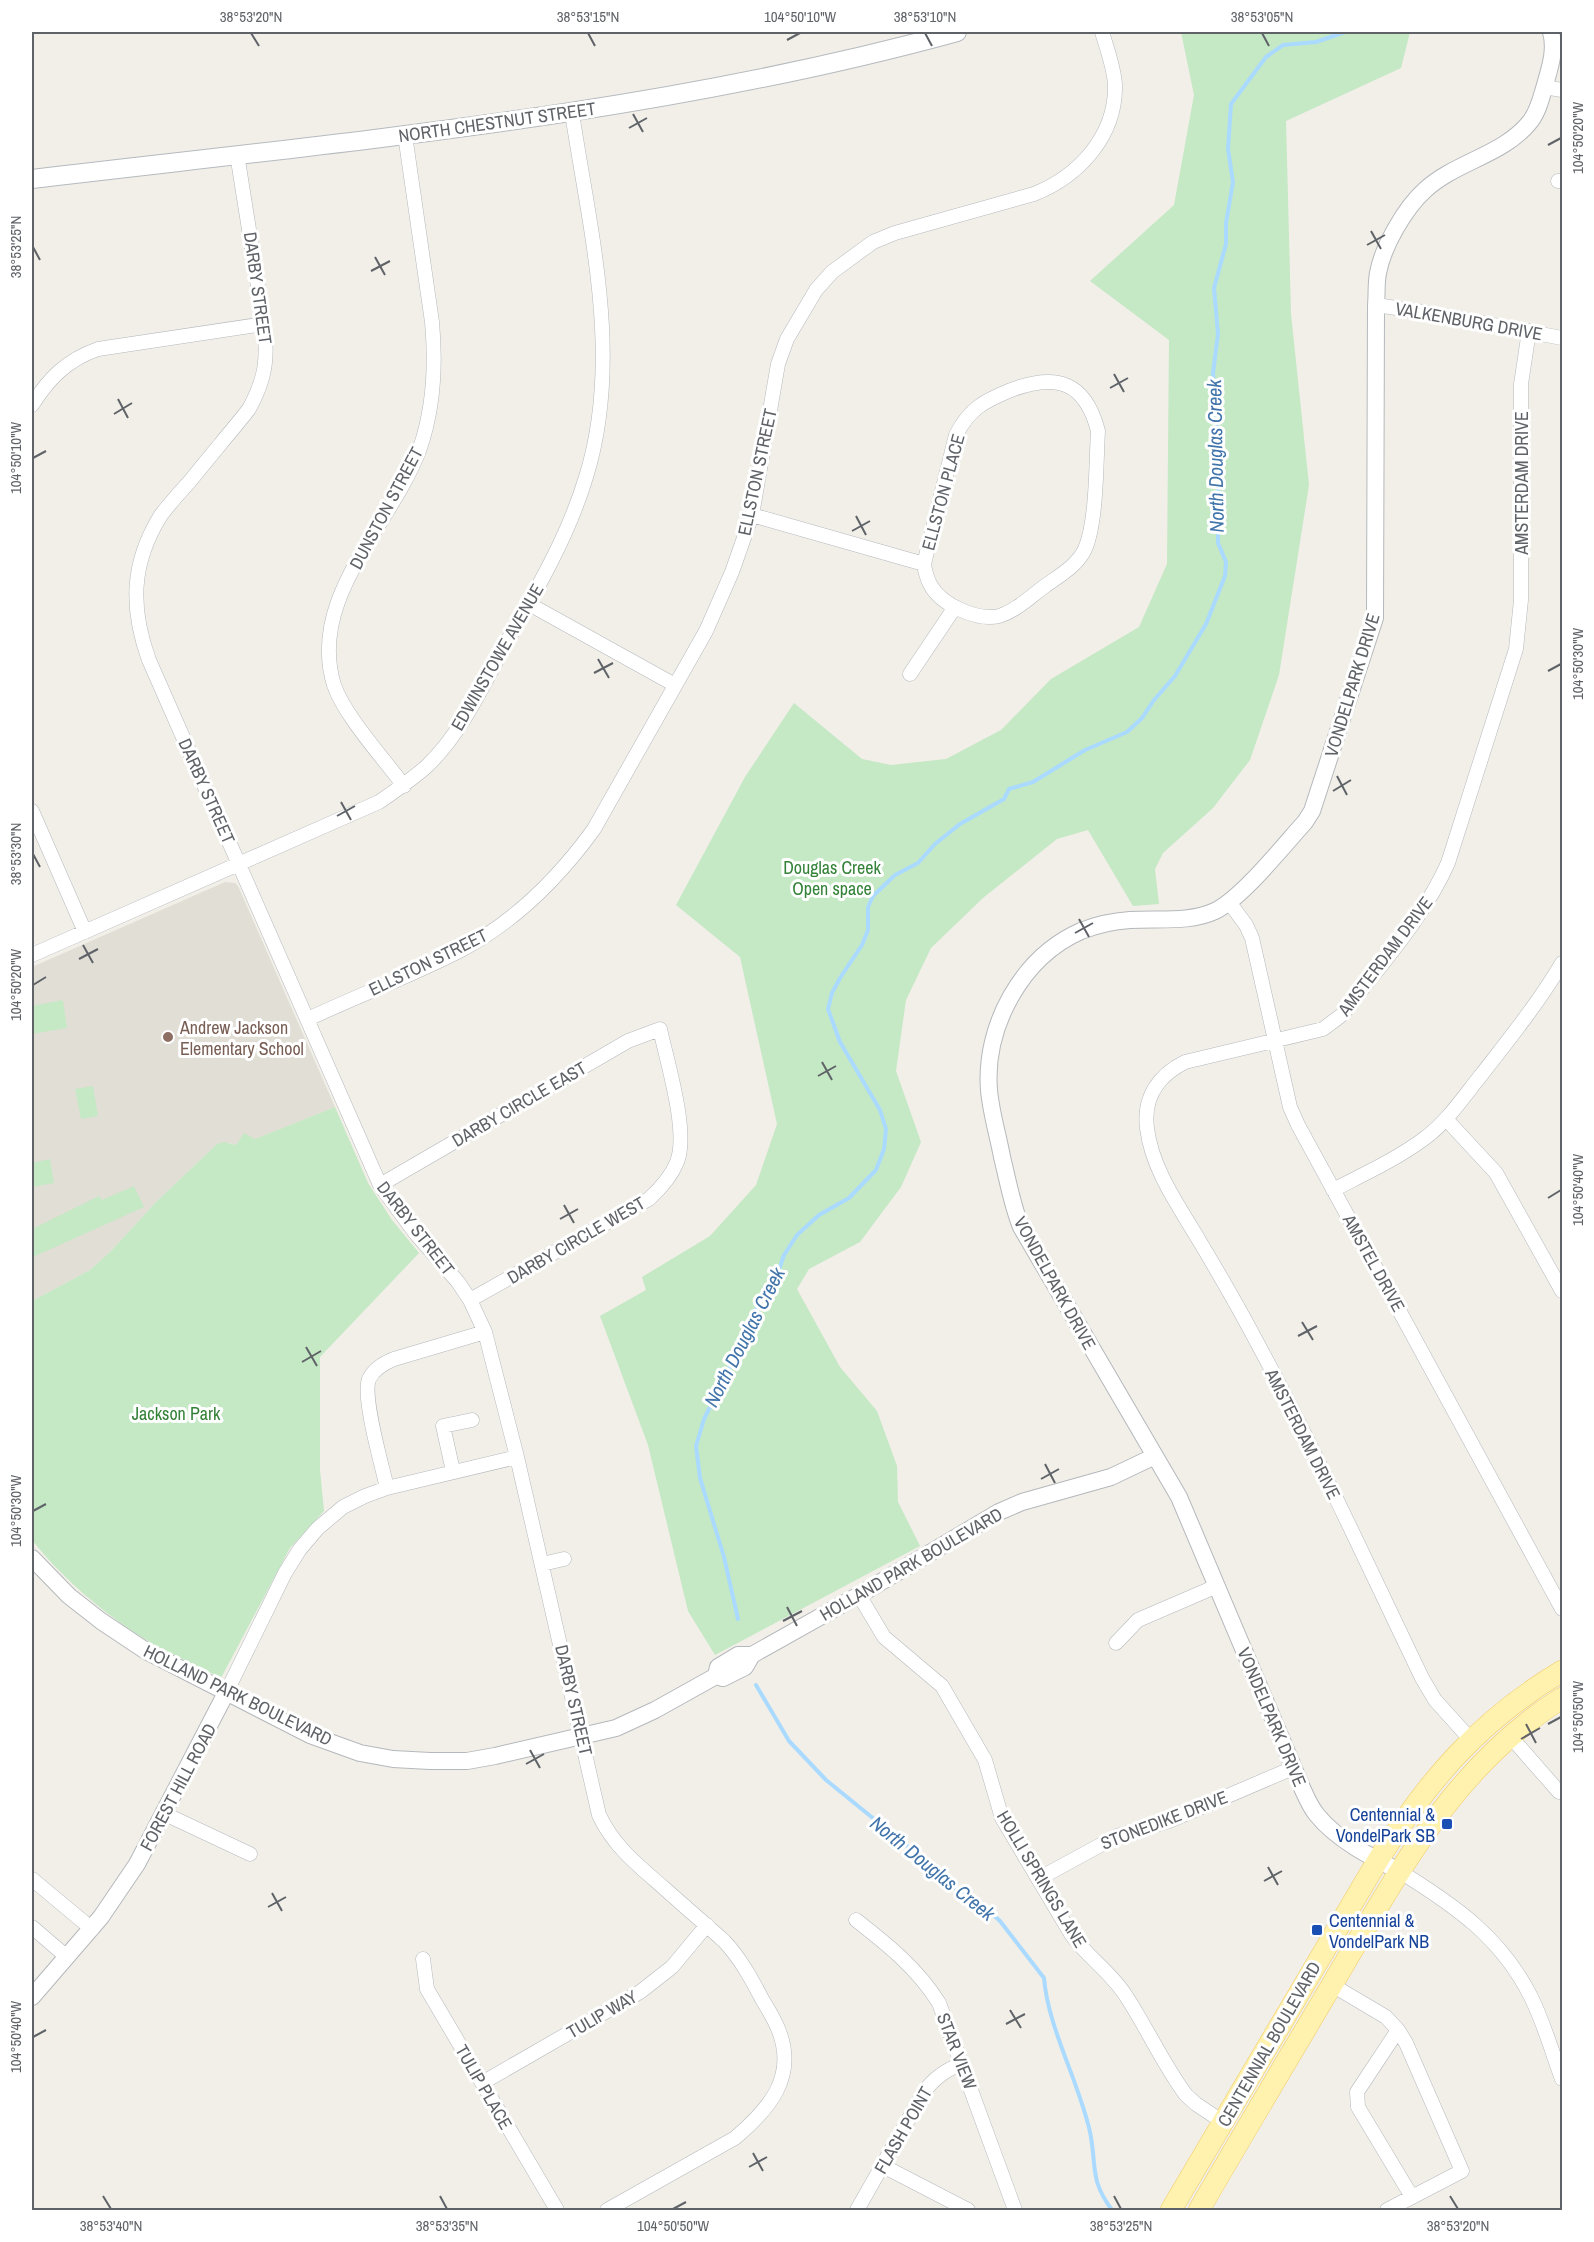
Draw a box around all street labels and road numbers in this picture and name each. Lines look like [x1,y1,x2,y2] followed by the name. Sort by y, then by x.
[397,96,597,148] street label: NORTH CHESTNUT STREET
[238,230,278,346] street label: DARBY STREET
[1393,296,1545,346] street label: VALKENBURG DRIVE
[731,406,783,538] street label: ELLSTON STREET
[1509,411,1534,556] street label: AMSTERDAM DRIVE
[915,431,971,553] street label: ELLSTON PLACE
[343,443,429,573] street label: DUNSTON STREET
[445,579,549,735] street label: EDWINSTOWE AVENUE
[1318,610,1386,760] street label: VONDELPARK DRIVE
[173,734,241,848] street label: DARBY STREET
[1331,891,1438,1022] street label: AMSTERDAM DRIVE
[364,922,492,1002] street label: ELLSTON STREET
[447,1055,591,1153] street label: DARBY CIRCLE EAST
[371,1176,461,1280] street label: DARBY STREET
[502,1190,650,1290] street label: DARBY CIRCLE WEST
[1336,1209,1411,1316] street label: AMSTEL DRIVE
[1008,1212,1102,1354] street label: VONDELPARK DRIVE
[1259,1363,1347,1504] street label: AMSTERDAM DRIVE
[815,1501,1007,1627] street label: HOLLAND PARK BOULEVARD
[139,1638,337,1752] street label: HOLLAND PARK BOULEVARD
[549,1642,599,1758] street label: DARBY STREET
[1231,1644,1313,1790] street label: VONDELPARK DRIVE
[134,1719,222,1855] street label: FOREST HILL ROAD
[1097,1784,1231,1856] street label: STONEDIKE DRIVE
[991,1806,1093,1952] street label: HOLLI SPRINGS LANE
[1211,1957,1327,2131] street label: CENTENNIAL BOULEVARD
[562,1984,642,2044] street label: TULIP WAY
[931,2009,983,2093] street label: STAR VIEW
[450,2040,518,2134] street label: TULIP PLACE
[868,2082,938,2178] street label: FLASH POINT

